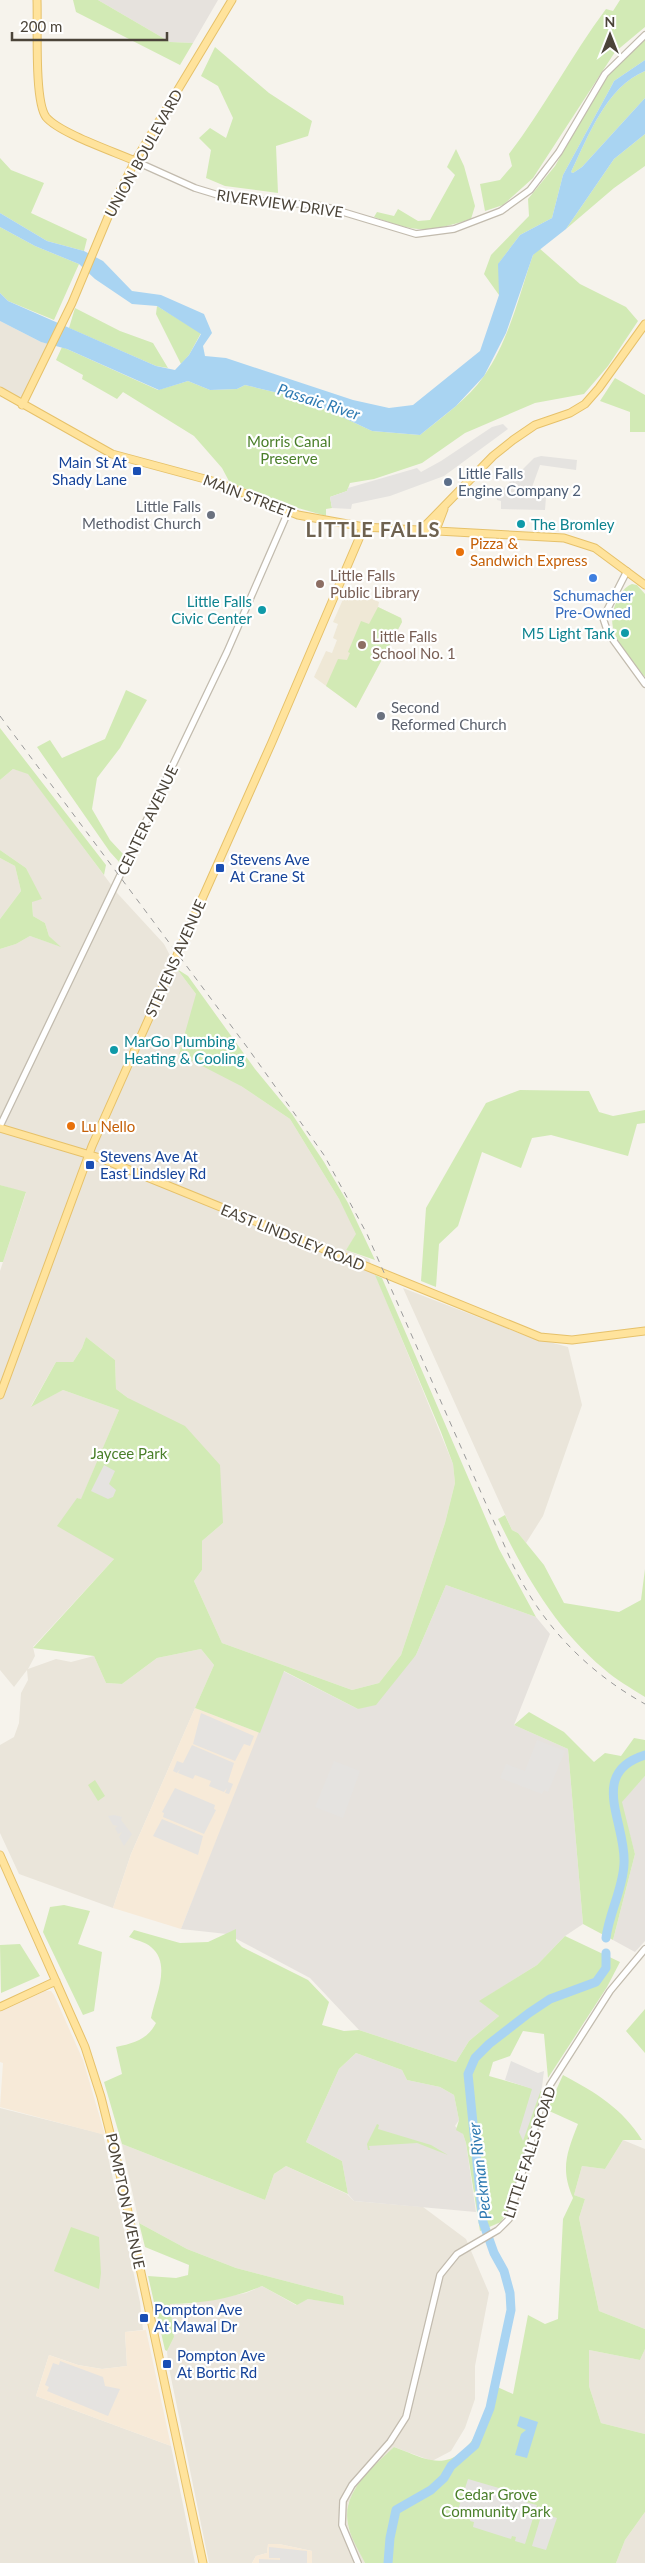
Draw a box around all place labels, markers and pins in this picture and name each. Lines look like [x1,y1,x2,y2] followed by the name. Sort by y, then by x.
[52,453,128,488] place label: Main St At Shady Lane
[458,464,581,499] place label: Little Falls Engine Company 2
[131,465,143,477] marker: Main St At Shady Lane
[442,476,454,488] marker: Little Falls Engine Company 2
[82,497,201,532] place label: Little Falls Methodist Church
[205,509,217,521] marker: Little Falls Methodist Church
[531,515,615,533] place label: The Bromley
[515,518,527,530] marker: The Bromley
[470,534,588,569] place label: Pizza & Sandwich Express
[454,546,466,558] marker: Pizza & Sandwich Express
[330,566,420,601] place label: Little Falls Public Library
[587,572,599,584] marker: Schumacher Pre-Owned
[314,578,326,590] marker: Little Falls Public Library
[553,586,634,621] place label: Schumacher Pre-Owned
[171,592,253,627] place label: Little Falls Civic Center
[256,604,268,616] marker: Little Falls Civic Center
[522,624,615,642] place label: M5 Light Tank
[372,627,456,662] place label: Little Falls School No. 1
[619,627,631,639] marker: M5 Light Tank
[356,639,368,651] marker: Little Falls School No. 1
[391,698,507,733] place label: Second Reformed Church
[375,710,387,722] marker: Second Reformed Church
[230,850,310,885] place label: Stevens Ave At Crane St
[214,862,226,874] marker: Stevens Ave At Crane St
[124,1032,245,1067] place label: MarGo Plumbing Heating & Cooling
[108,1044,120,1056] marker: MarGo Plumbing Heating & Cooling
[81,1117,135,1135] place label: Lu Nello
[65,1120,77,1132] marker: Lu Nello
[100,1147,206,1182] place label: Stevens Ave At East Lindsley Rd
[84,1159,96,1171] marker: Stevens Ave At East Lindsley Rd
[154,2300,242,2335] place label: Pompton Ave At Mawal Dr
[138,2312,150,2324] marker: Pompton Ave At Mawal Dr
[177,2346,265,2381] place label: Pompton Ave At Bortic Rd
[161,2358,173,2370] marker: Pompton Ave At Bortic Rd

